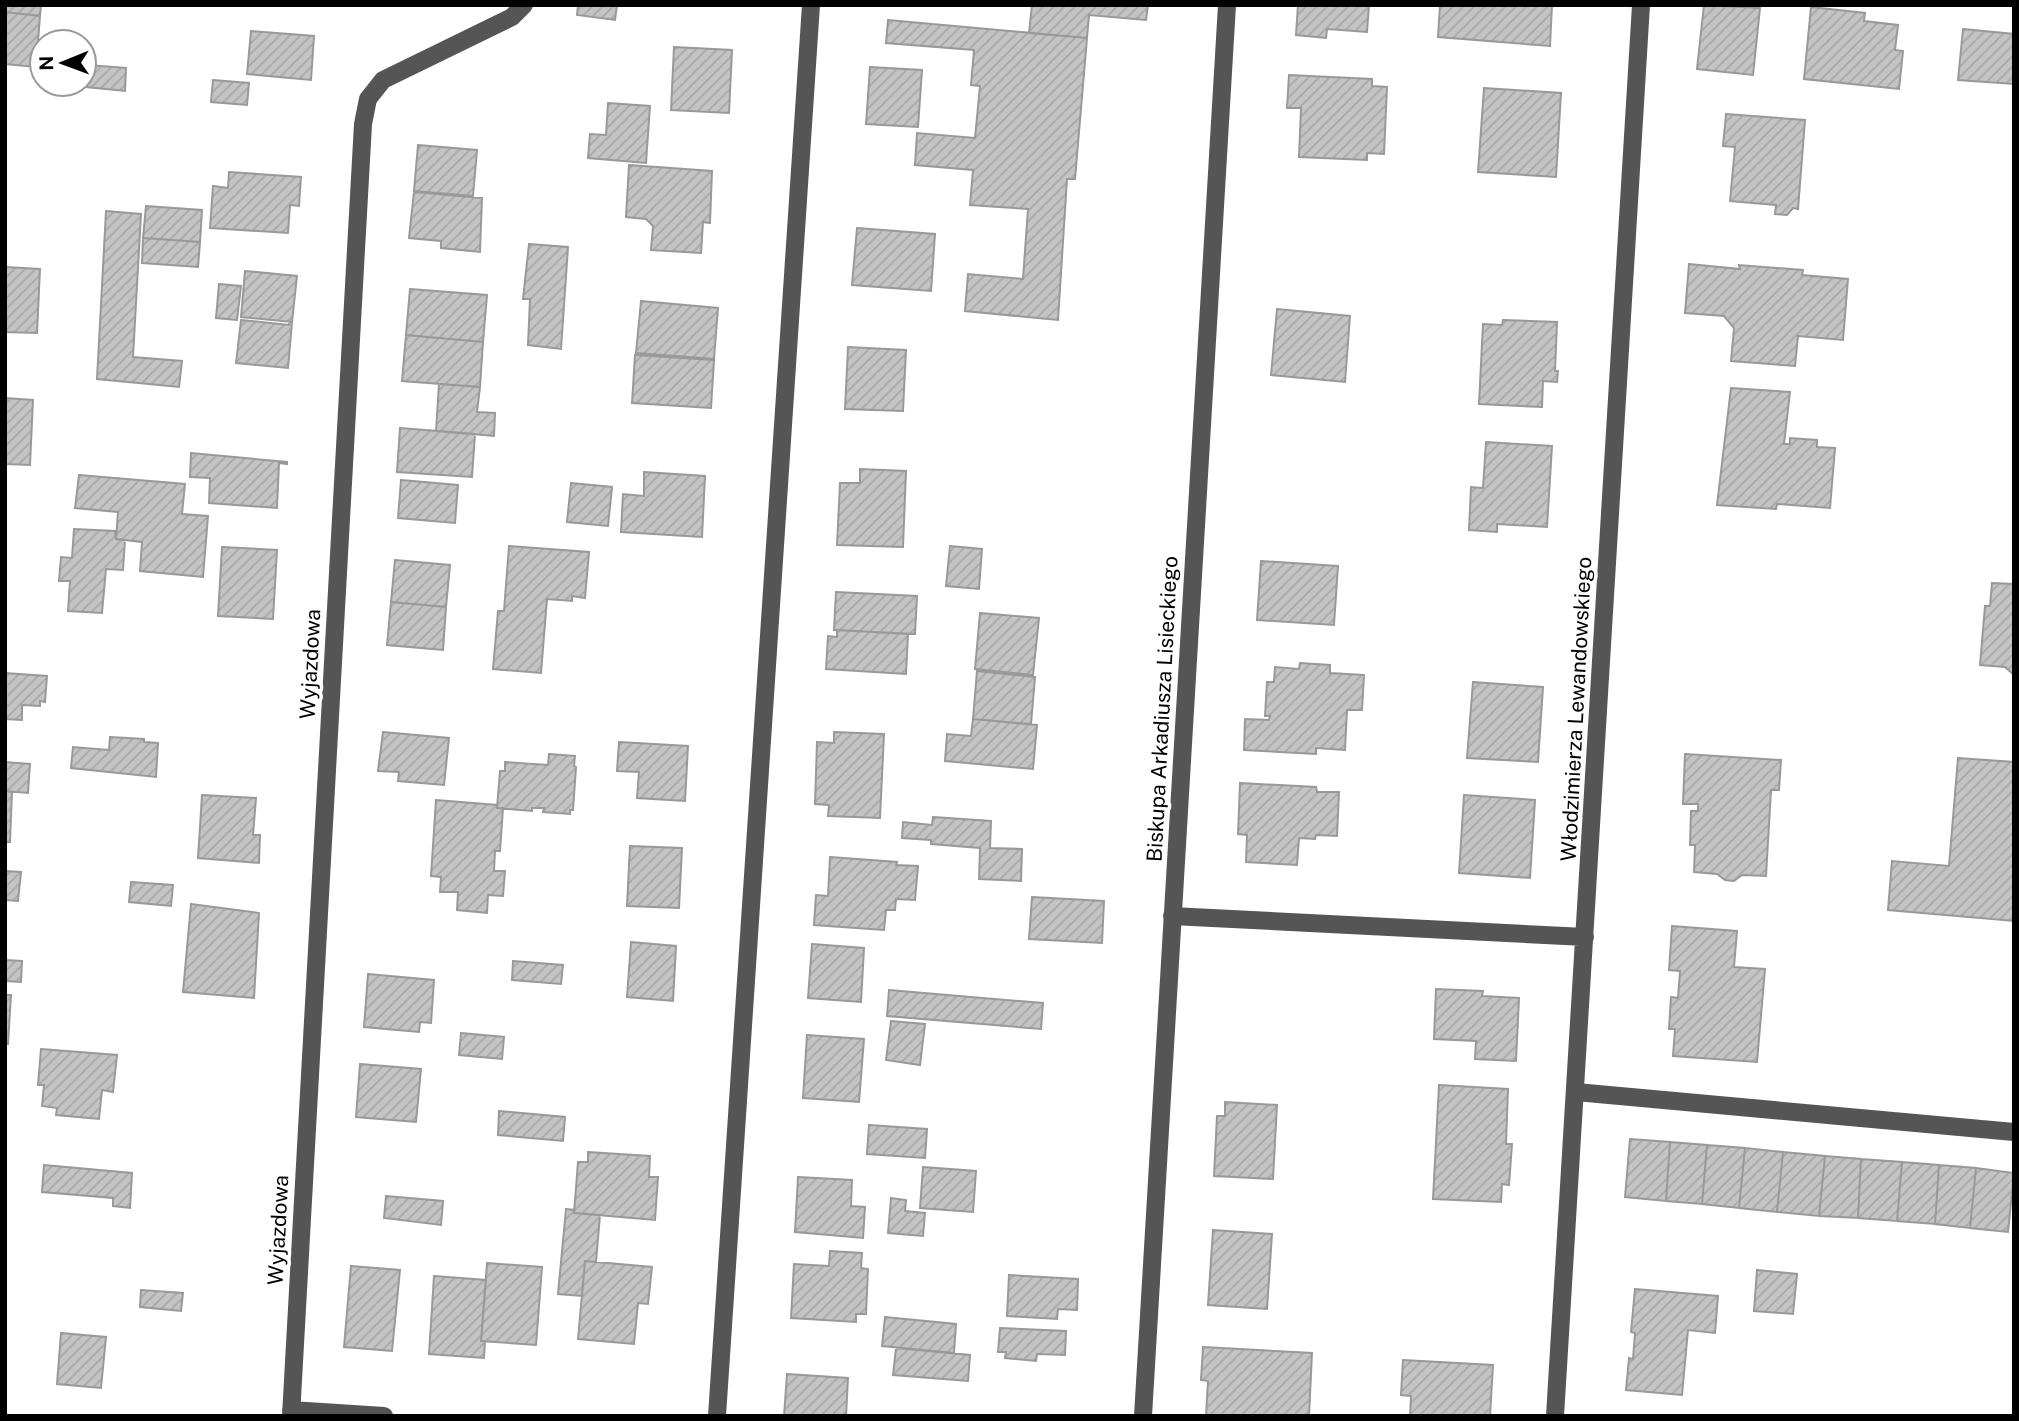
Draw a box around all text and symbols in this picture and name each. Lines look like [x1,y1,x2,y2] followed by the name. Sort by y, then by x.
[28,28,98,98] north arrow
[35,56,57,71] text: N
[1141,555,1183,863] street label: Biskupa Arkadiusza Lisieckiego
[1556,556,1596,862] street label: Włodzimierza Lewandowskiego
[295,608,325,720] street label: Wyjazdowa
[263,1174,293,1286] street label: Wyjazdowa

